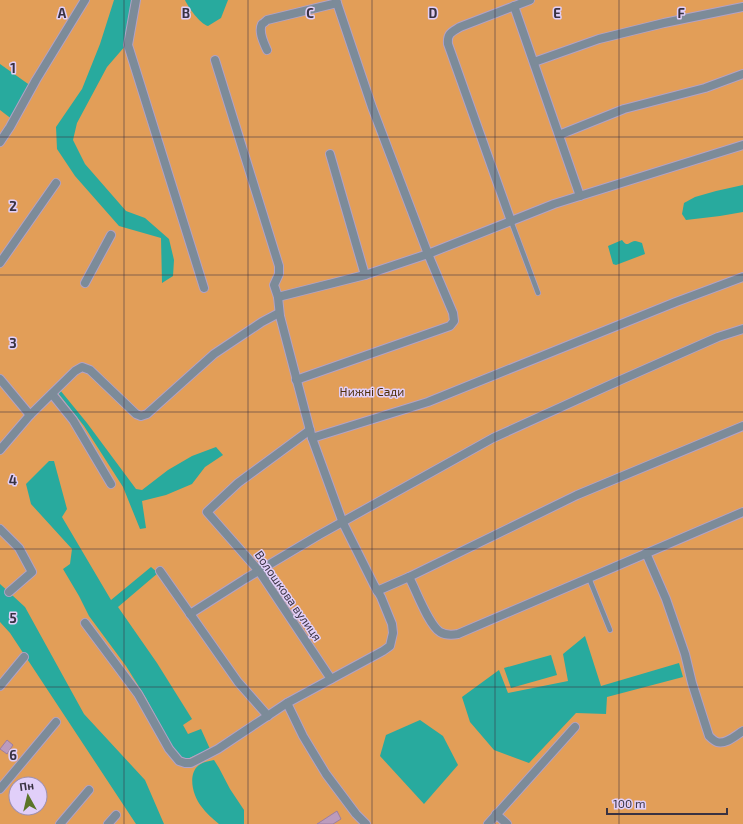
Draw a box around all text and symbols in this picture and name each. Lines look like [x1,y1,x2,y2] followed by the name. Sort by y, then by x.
[58,5,67,21] text: A
[182,5,190,21] text: B
[306,5,314,21] text: C
[429,5,438,21] text: D
[553,5,561,21] text: E
[677,5,685,21] text: F
[10,60,16,76] text: 1
[9,198,17,214] text: 2
[9,335,17,351] text: 3
[340,384,404,398] park label: Нижні Сади
[9,472,17,488] text: 4
[252,548,325,644] street label: Волошкова вулиця
[9,610,17,626] text: 5
[9,747,17,763] text: 6
[8,776,48,816] north arrow
[19,778,35,793] text: Пн
[607,790,727,816] scale bar
[613,796,645,810] text: 100 m

